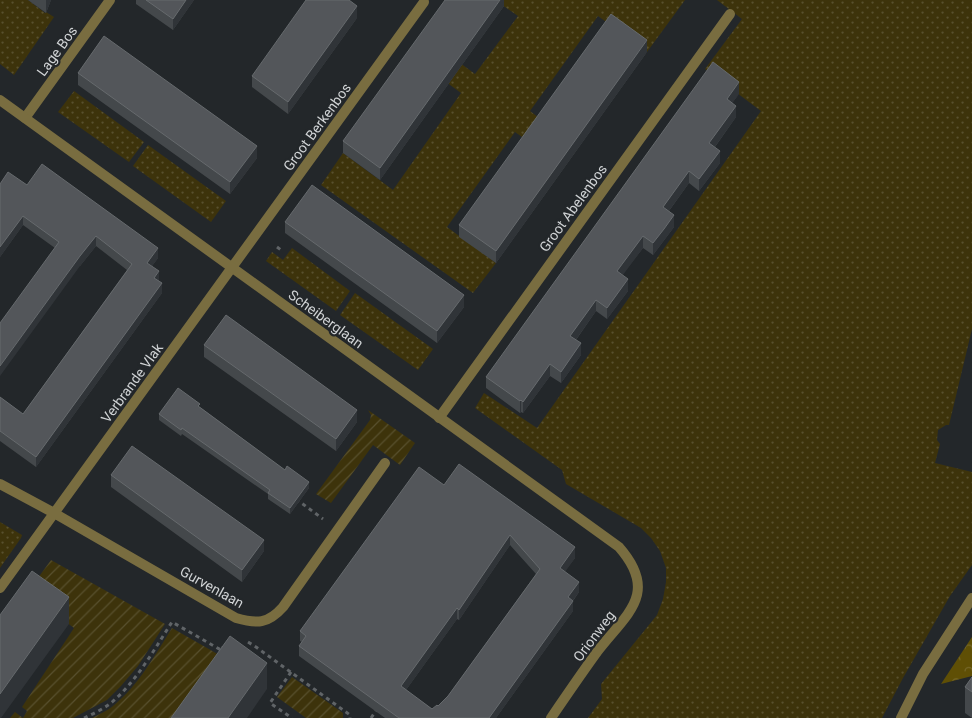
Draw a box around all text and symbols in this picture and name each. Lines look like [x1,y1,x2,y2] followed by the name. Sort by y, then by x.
[34,23,80,79] street label: Lage Bos
[280,80,354,174] street label: Groot Berkenbos
[536,161,610,255] street label: Groot Abelenbos
[286,287,366,351] street label: Scheiberglaan
[98,339,167,426] street label: Verbrande Vlak
[177,563,247,611] street label: Gurvenlaan
[570,608,618,664] street label: Orionweg

